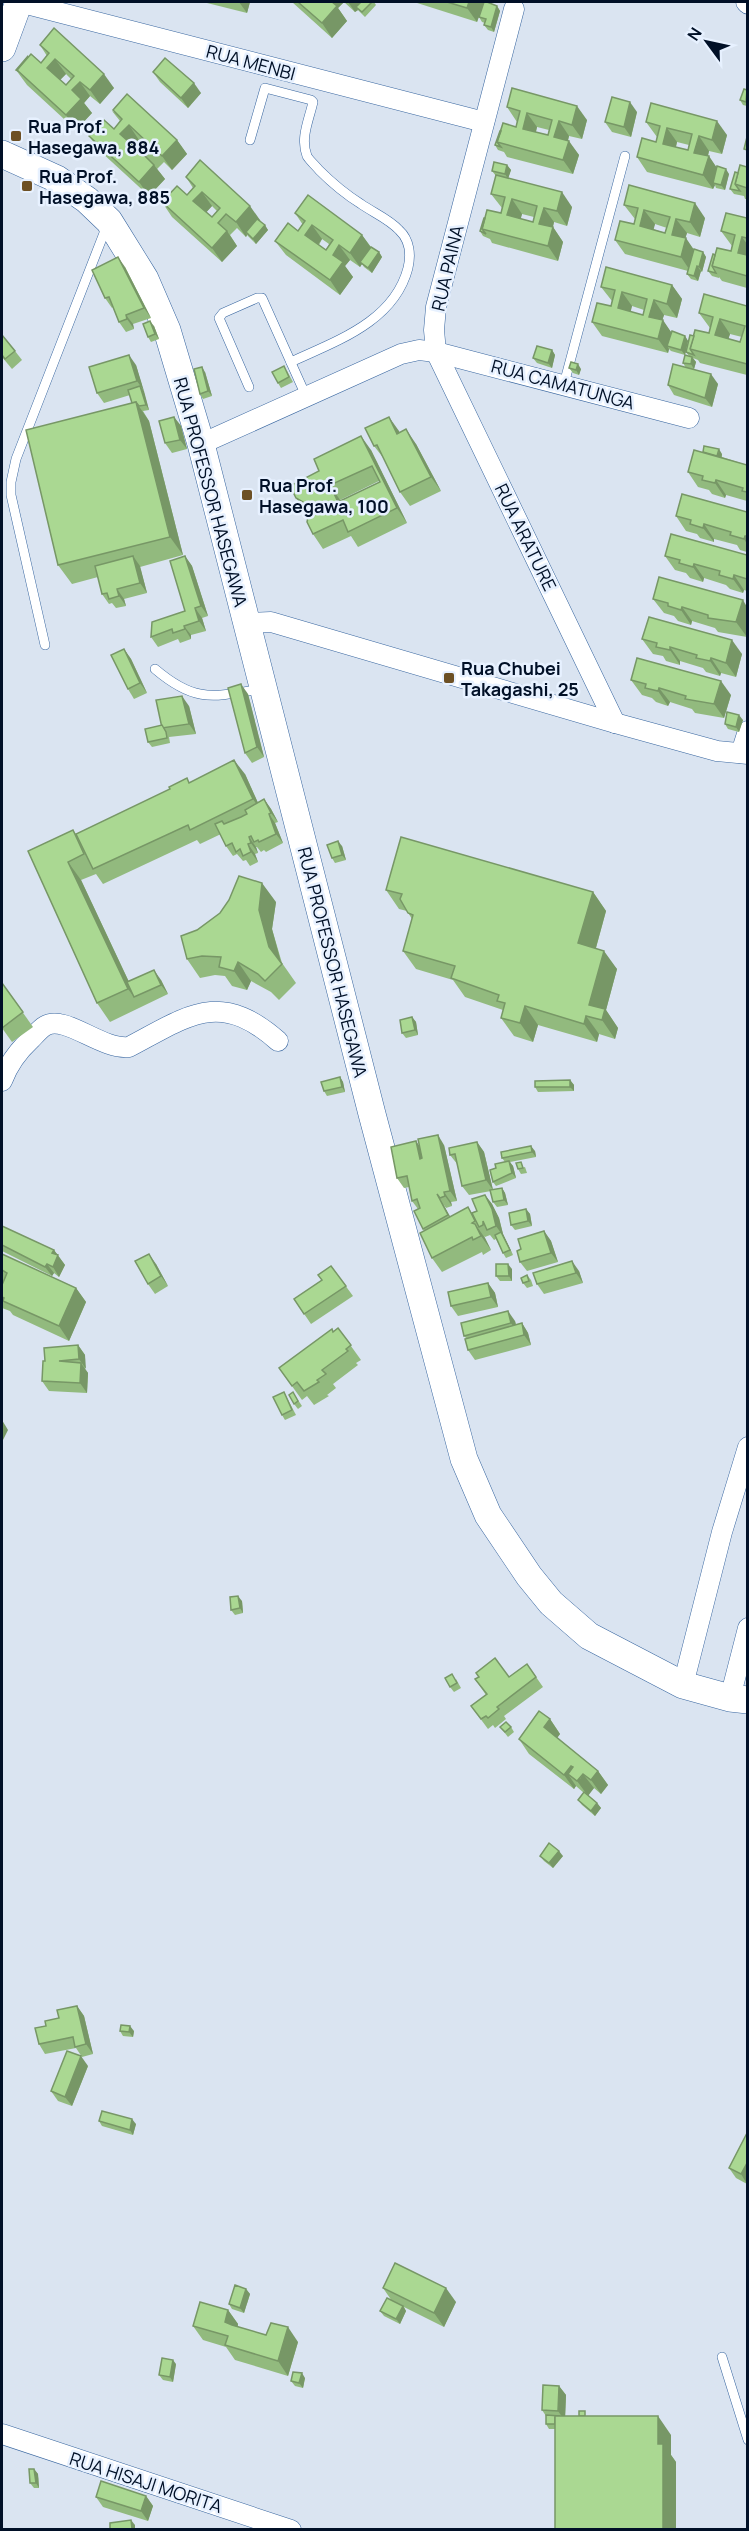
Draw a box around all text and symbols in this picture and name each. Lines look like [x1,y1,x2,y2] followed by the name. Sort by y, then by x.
[677,12,737,72] north arrow
[682,23,707,45] text: N
[204,39,298,85] street label: RUA MENBI
[28,114,159,159] place label: Rua Prof. Hasegawa, 884
[9,129,23,143] marker: Rua Prof. Hasegawa, 884
[39,164,170,209] place label: Rua Prof. Hasegawa, 885
[20,179,34,193] marker: Rua Prof. Hasegawa, 885
[425,222,469,313] street label: RUA PAINA
[489,353,638,415] street label: RUA CAMATUNGA
[169,375,253,610] street label: RUA PROFESSOR HASEGAWA
[259,473,389,518] place label: Rua Prof. Hasegawa, 100
[490,479,562,595] street label: RUA ARATURE
[240,488,254,502] marker: Rua Prof. Hasegawa, 100
[461,656,579,701] place label: Rua Chubei Takagashi, 25
[442,671,456,685] marker: Rua Chubei Takagashi, 25
[293,844,373,1080] street label: RUA PROFESSOR HASEGAWA
[67,2446,226,2518] street label: RUA HISAJI MORITA

